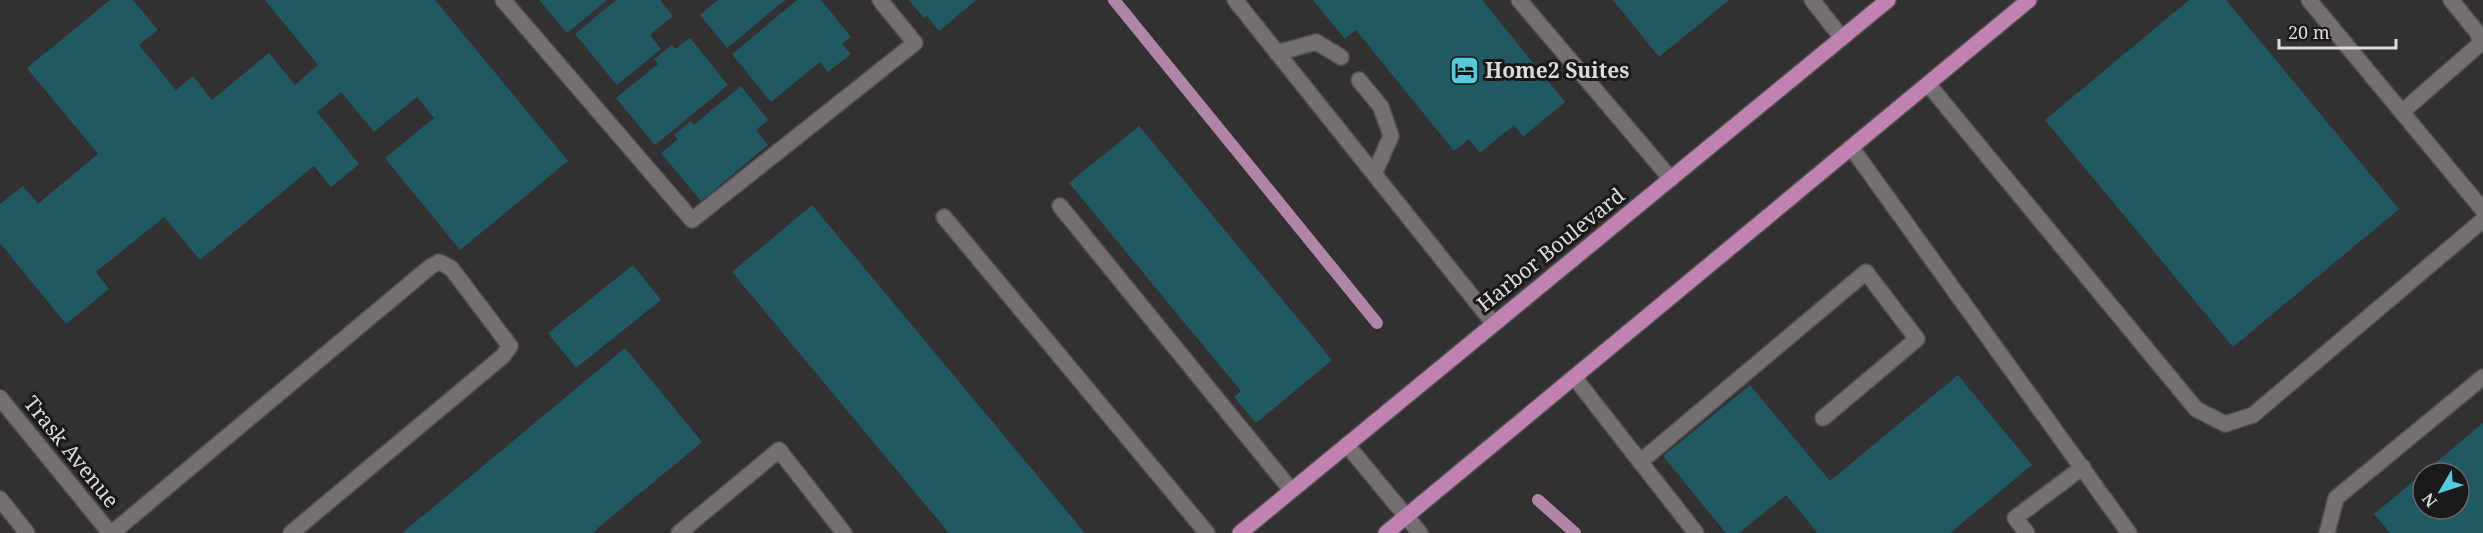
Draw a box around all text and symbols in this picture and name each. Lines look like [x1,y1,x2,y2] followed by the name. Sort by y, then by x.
[2279,12,2396,50] scale bar
[2288,20,2330,44] text: 20 m
[1448,55,1480,87] hotel icon: Home2 Suites
[1485,56,1629,84] place label: Home2 Suites
[1471,181,1630,318] street label: Harbor Boulevard
[18,390,126,513] street label: Trask Avenue
[2411,461,2471,521] north arrow
[2417,488,2442,512] text: N

